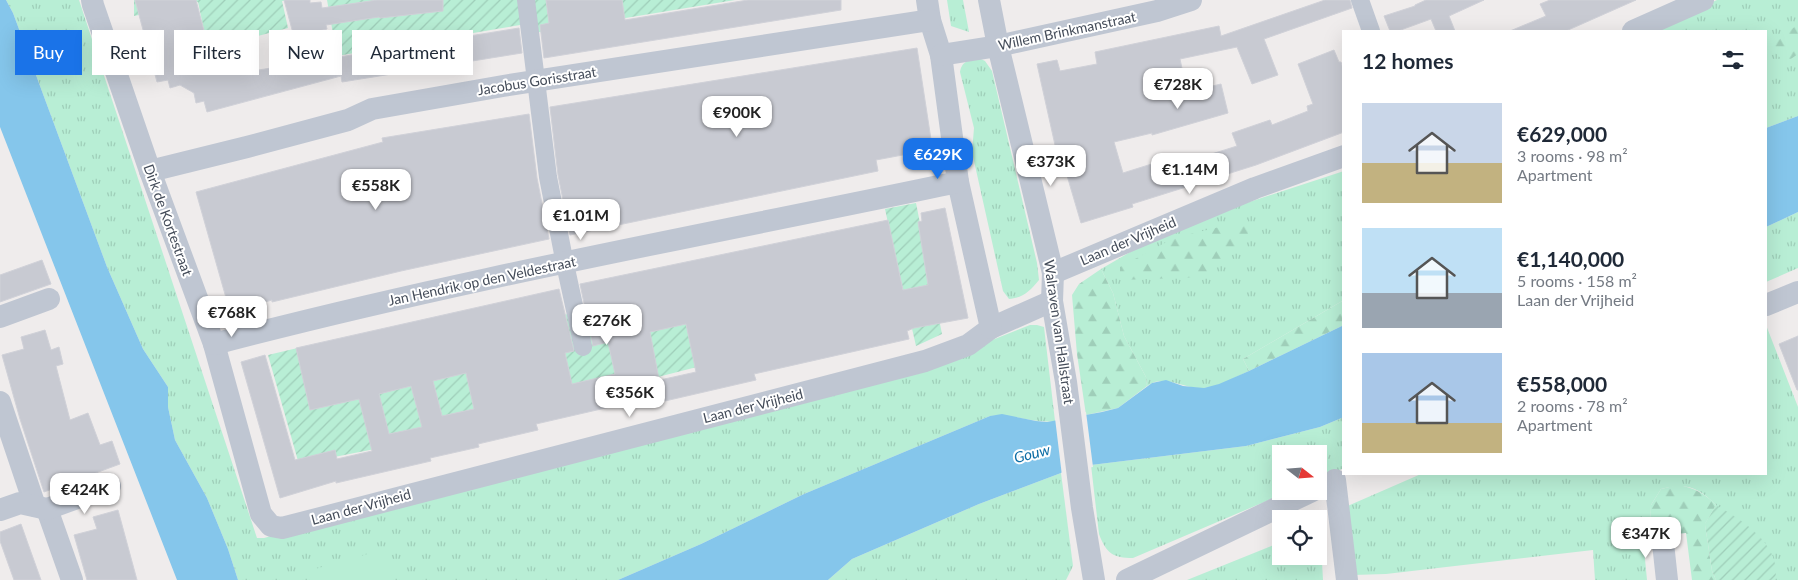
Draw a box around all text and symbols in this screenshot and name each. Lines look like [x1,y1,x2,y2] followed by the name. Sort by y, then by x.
[996,8,1137,53] street label: Willem Brinkmanstraat
[15,30,82,75] chip: Buy
[92,30,164,75] chip: Rent
[174,30,259,75] chip: Filters
[269,30,342,75] chip: New
[352,30,473,75] chip: Apartment
[1719,46,1747,74] icon: filters
[1362,48,1453,73] text: 12 homes
[476,63,597,98] street label: Jacobus Gorisstraat
[1143,68,1213,110] pin: €728K
[1154,74,1202,93] text: €728K
[702,96,772,138] pin: €900K
[713,102,761,121] text: €900K
[1517,121,1607,146] text: €629,000
[1402,123,1462,183] icon: home
[903,138,973,180] pin: €629K
[914,144,962,163] text: €629K
[1016,144,1086,187] pin: €373K
[1517,146,1628,165] text: 3 rooms · 98 m²
[1027,151,1075,170] text: €373K
[1149,152,1231,195] pin: €1.14M
[1162,159,1218,178] text: €1.14M
[140,162,197,278] street label: Dirk de Kortestraat
[1517,165,1592,184] text: Apartment
[341,168,411,211] pin: €558K
[352,175,400,194] text: €558K
[540,198,622,241] pin: €1.01M
[553,205,609,224] text: €1.01M
[1077,213,1178,268] street label: Laan der Vrijheid
[1517,246,1624,271] text: €1,140,000
[1402,248,1462,308] icon: home
[387,252,577,309] street label: Jan Hendrik op den Veldestraat
[1041,259,1078,405] street label: Walraven van Hallstraat
[1517,271,1637,290] text: 5 rooms · 158 m²
[1517,290,1634,309] text: Laan der Vrijheid
[197,296,267,338] pin: €768K
[208,302,256,321] text: €768K
[572,304,642,346] pin: €276K
[583,310,631,329] text: €276K
[1517,371,1607,396] text: €558,000
[1402,373,1462,433] icon: home
[595,376,665,418] pin: €356K
[606,382,654,401] text: €356K
[701,385,805,426] street label: Laan der Vrijheid
[1517,396,1628,415] text: 2 rooms · 78 m²
[1517,415,1592,434] text: Apartment
[1012,440,1052,466] water label: Gouw
[1272,445,1328,500] north arrow
[1272,445,1327,565] map controls
[50,472,120,515] pin: €424K
[61,479,109,498] text: €424K
[309,485,413,528] street label: Laan der Vrijheid
[1272,510,1327,565] button: locate
[1611,516,1681,559] pin: €347K
[1622,523,1670,542] text: €347K

